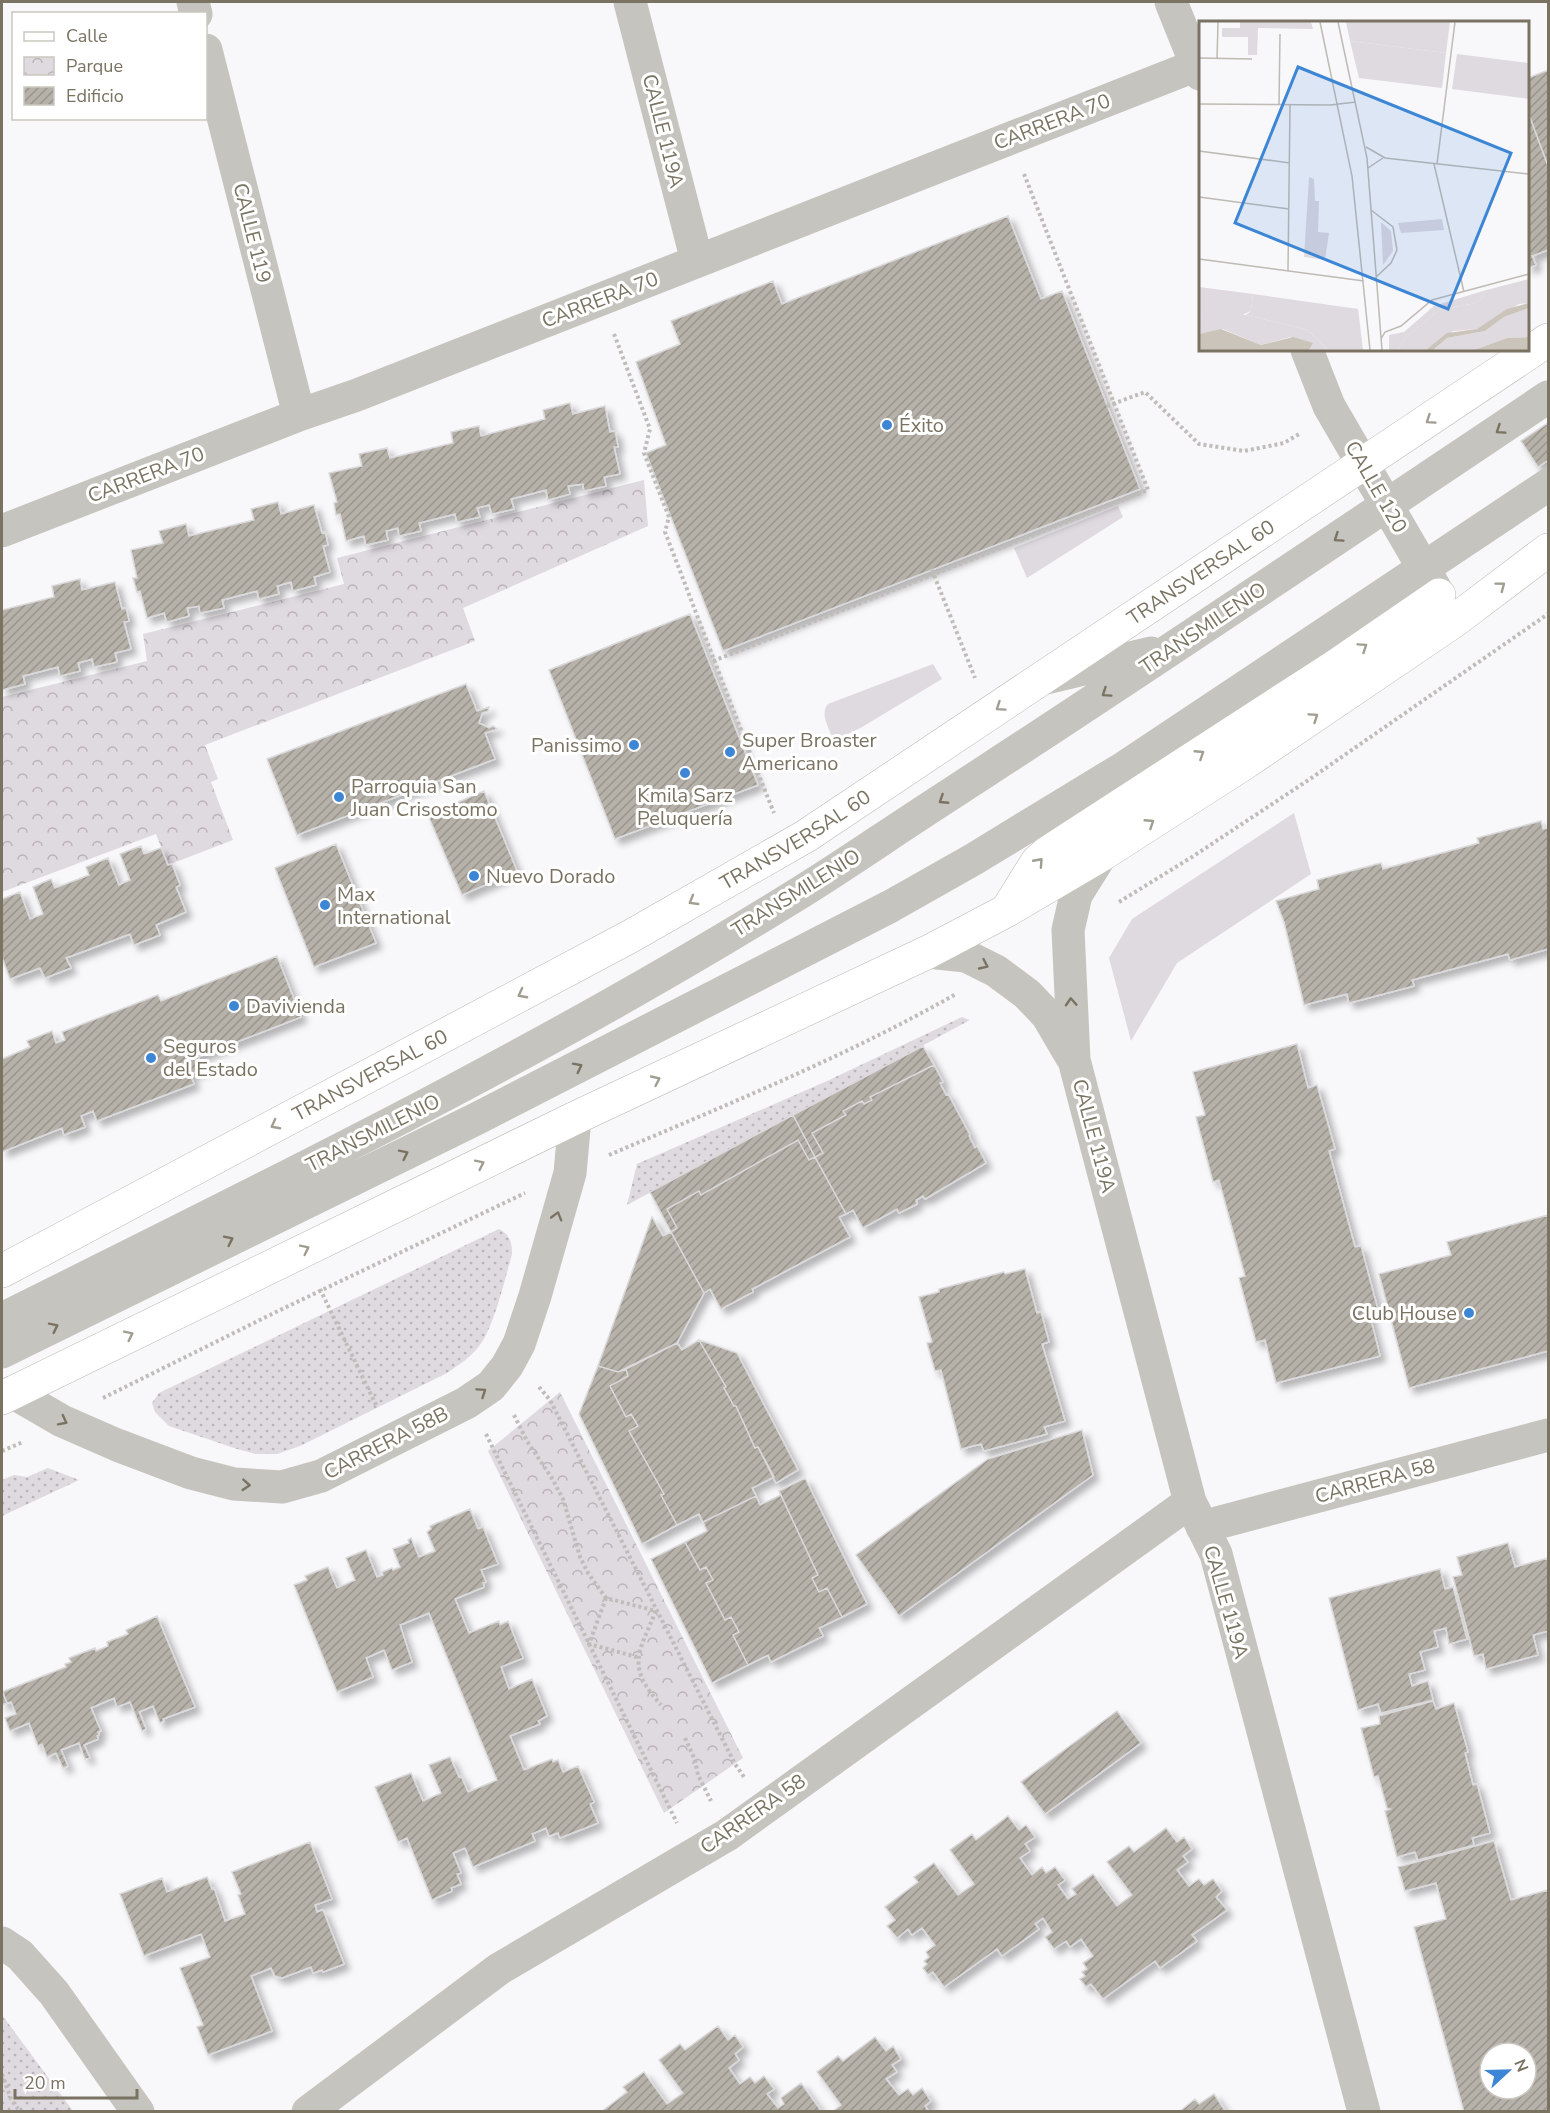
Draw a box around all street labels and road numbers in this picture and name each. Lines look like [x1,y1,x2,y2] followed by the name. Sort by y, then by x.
[636,71,690,191] street label: CALLE 119A
[990,87,1114,157] street label: CARRERA 70
[227,180,277,286] street label: CALLE 119
[538,265,662,335] street label: CARRERA 70
[1339,436,1413,538] street label: CALLE 120
[84,440,208,510] street label: CARRERA 70
[1122,513,1280,631] street label: TRANSVERSAL 60
[1135,576,1271,680] street label: TRANSMILENIO
[715,783,876,896] street label: TRANSVERSAL 60
[727,843,865,943] street label: TRANSMILENIO
[288,1023,452,1127] street label: TRANSVERSAL 60
[1066,1076,1122,1196] street label: CALLE 119A
[301,1088,445,1178] street label: TRANSMILENIO
[319,1400,453,1486] street label: CARRERA 58B
[1312,1452,1438,1510] street label: CARRERA 58
[1197,1542,1255,1662] street label: CALLE 119A
[695,1768,811,1860] street label: CARRERA 58

